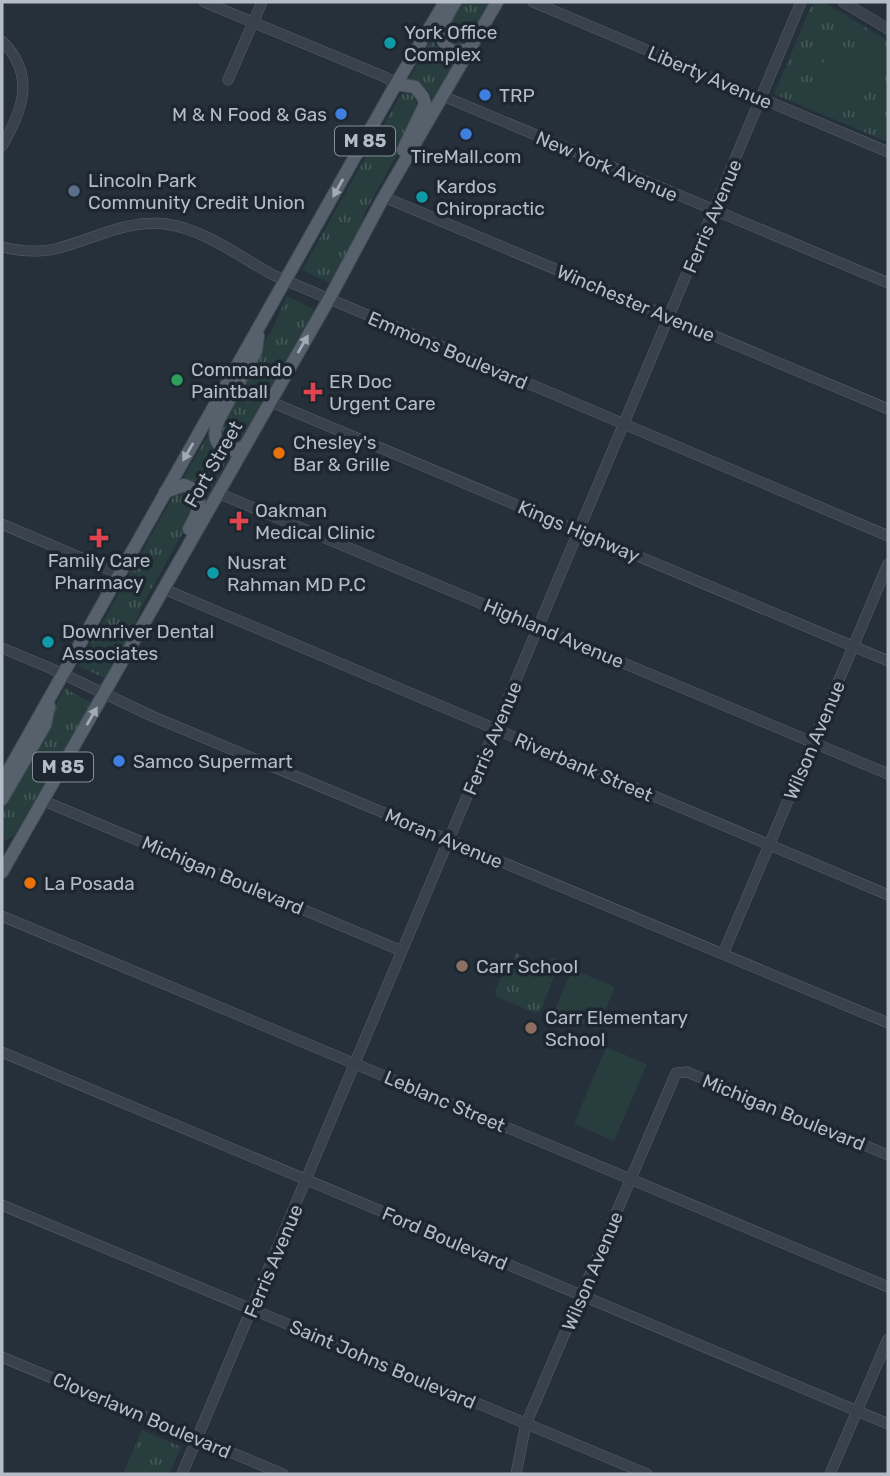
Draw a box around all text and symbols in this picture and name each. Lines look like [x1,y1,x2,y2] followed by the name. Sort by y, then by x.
[404,21,497,66] place label: York Office Complex
[382,35,398,51] marker: York Office Complex
[644,41,775,114] street label: Liberty Avenue
[499,84,535,107] place label: TRP
[477,87,493,103] marker: TRP
[172,103,327,126] place label: M & N Food & Gas
[333,106,349,122] marker: M & N Food & Gas
[335,126,395,156] road number: M 85
[458,126,474,142] marker: TireMall.com
[533,126,681,207] street label: New York Avenue
[411,145,521,168] place label: TireMall.com
[678,156,747,276] street label: Ferris Avenue
[88,169,305,214] place label: Lincoln Park Community Credit Union
[436,175,545,220] place label: Kardos Chiropractic
[332,179,344,198] one-way arrow
[66,183,82,199] marker: Lincoln Park Community Credit Union
[414,189,430,205] marker: Kardos Chiropractic
[553,260,718,347] street label: Winchester Avenue
[365,306,531,394] street label: Emmons Boulevard
[297,334,309,354] one-way arrow
[191,358,293,403] place label: Commando Paintball
[329,370,436,415] place label: ER Doc Urgent Care
[169,372,185,388] marker: Commando Paintball
[303,382,323,402] marker: ER Doc Urgent Care
[179,416,248,512] street label: Fort Street
[293,431,390,476] place label: Chesley's Bar & Grille
[182,442,194,461] one-way arrow
[271,445,287,461] marker: Chesley's Bar & Grille
[515,496,643,567] street label: Kings Highway
[255,499,375,544] place label: Oakman Medical Clinic
[229,511,249,531] marker: Oakman Medical Clinic
[91,530,107,546] marker: Family Care Pharmacy
[48,549,150,594] place label: Family Care Pharmacy
[227,551,366,596] place label: Nusrat Rahman MD P.C
[205,565,221,581] marker: Nusrat Rahman MD P.C
[480,594,627,673] street label: Highland Avenue
[62,620,214,665] place label: Downriver Dental Associates
[40,634,56,650] marker: Downriver Dental Associates
[779,677,850,803] street label: Wilson Avenue
[458,678,527,798] street label: Ferris Avenue
[86,707,98,726] one-way arrow
[511,728,657,807] street label: Riverbank Street
[133,750,293,773] place label: Samco Supermart
[33,752,93,782] road number: M 85
[111,753,127,769] marker: Samco Supermart
[381,803,506,874] street label: Moran Avenue
[139,831,307,920] street label: Michigan Boulevard
[44,872,135,895] place label: La Posada
[22,875,38,891] marker: La Posada
[476,955,578,978] place label: Carr School
[454,958,470,974] marker: Carr School
[545,1006,688,1051] place label: Carr Elementary School
[523,1020,539,1036] marker: Carr Elementary School
[381,1066,509,1137] street label: Leblanc Street
[699,1069,868,1156] street label: Michigan Boulevard
[239,1201,308,1321] street label: Ferris Avenue
[379,1202,511,1275] street label: Ford Boulevard
[557,1208,628,1334] street label: Wilson Avenue
[286,1315,479,1414] street label: Saint Johns Boulevard
[49,1368,234,1463] street label: Cloverlawn Boulevard

